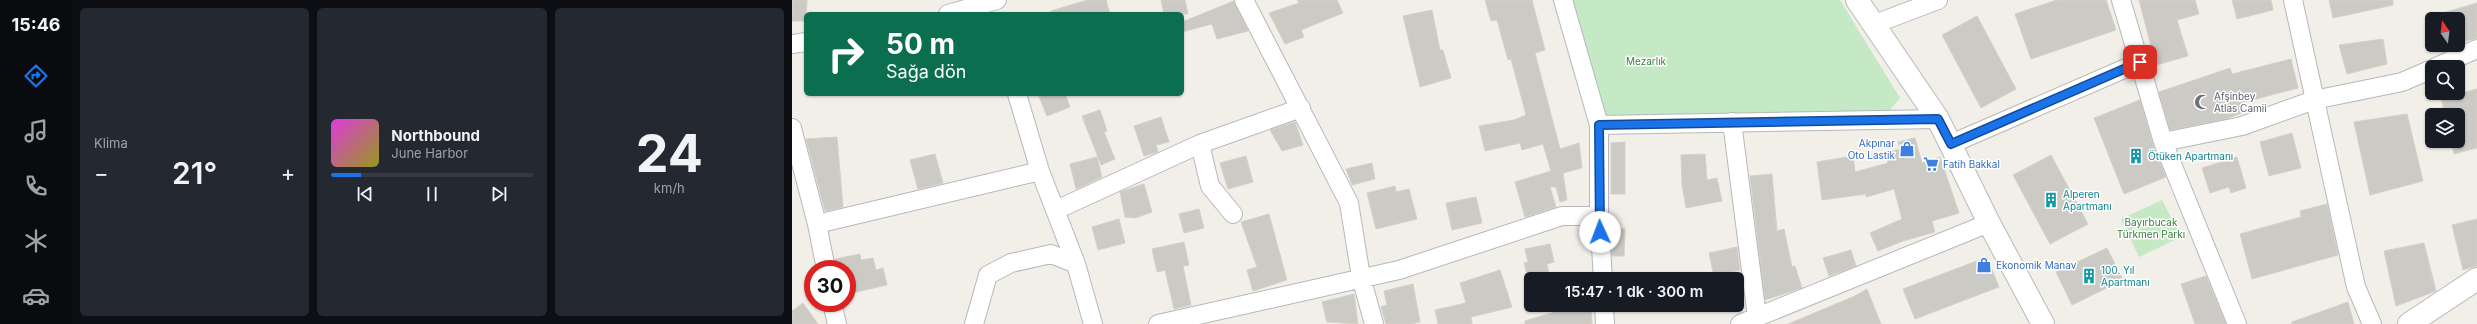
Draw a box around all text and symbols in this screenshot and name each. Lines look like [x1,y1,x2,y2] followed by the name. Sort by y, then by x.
[2425,12,2465,52] north arrow
[2425,12,2465,148] map controls
[11,14,61,35] text: 15:46
[886,27,955,61] text: 50 m
[820,28,872,80] icon: right
[2123,45,2157,79] pin
[2129,51,2151,73] icon: arrive
[1626,55,1667,67] park label: Mezarlık
[2425,60,2465,100] button: search
[886,61,966,82] text: Sağa dön
[22,62,50,90] icon: directions
[2214,90,2267,114] place label: Afşinbey Atlas Camii
[2193,93,2211,111] mosque icon: Afşinbey Atlas Camii
[2425,108,2465,148] button: layers
[22,117,50,145] icon: music
[636,122,703,185] text: 24
[391,126,480,145] text: Northbound
[94,135,128,151] text: Klima
[1848,137,1896,161] place label: Akpınar Oto Lastik
[1898,140,1916,158] shop icon: Akpınar Oto Lastik
[391,145,468,161] text: June Harbor
[2127,147,2145,165] building icon: Ötüken Apartmanı
[2148,150,2233,162] place label: Ötüken Apartmanı
[172,155,217,191] text: 21°
[1922,155,1940,173] supermarket icon: Fatih Bakkal
[1943,158,2000,170] place label: Fatih Bakkal
[94,160,109,186] text: −
[281,160,295,186] text: +
[22,172,50,200] icon: phone
[654,180,685,196] text: km/h
[354,183,376,205] icon: previous
[421,183,443,205] icon: pause
[488,183,510,205] icon: next
[2063,188,2112,212] place label: Alperen Apartmanı
[2042,191,2060,209] building icon: Alperen Apartmanı
[1579,211,1621,253] position arrow
[2117,216,2185,240] park label: Bayırbucak Türkmen Parkı
[22,227,50,255] icon: climate
[1975,256,1993,274] shop icon: Ekonomik Manav
[1996,259,2077,271] place label: Ekonomik Manav
[804,260,856,312] speed limit sign: 30
[2101,264,2150,288] place label: 100. Yıl Apartmanı
[2080,267,2098,285] building icon: 100. Yıl Apartmanı
[22,282,50,310] icon: car
[1565,282,1703,301] text: 15:47 · 1 dk · 300 m

